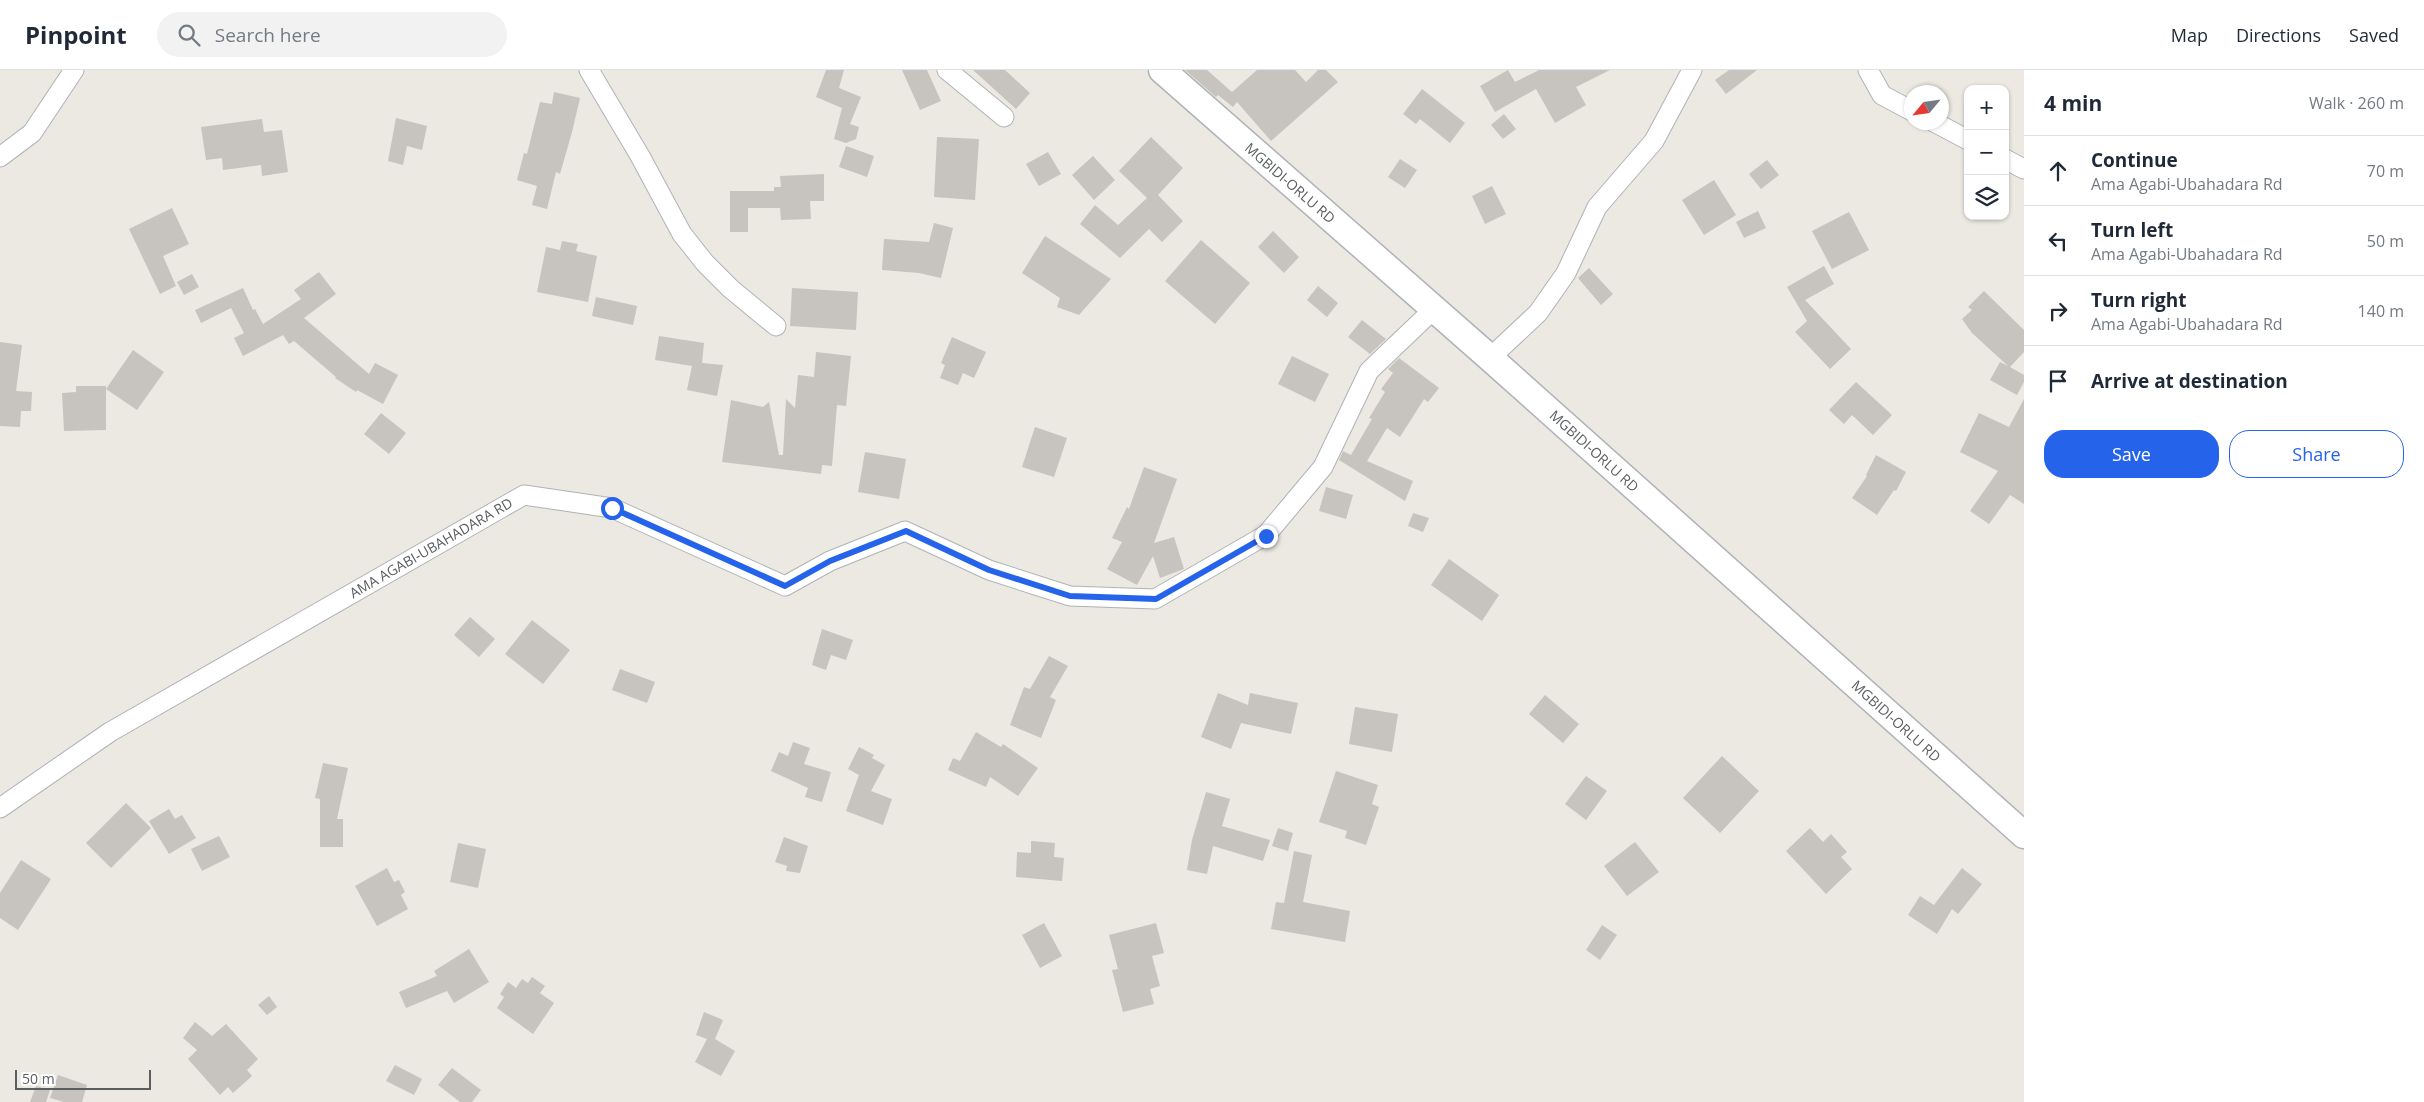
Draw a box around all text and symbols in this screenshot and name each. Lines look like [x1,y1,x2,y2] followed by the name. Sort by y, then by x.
[157,12,507,57] search box
[25,18,127,51] text: Pinpoint
[175,21,203,49] icon: search
[215,22,321,48] text: Search here
[2171,23,2208,47] text: Map
[2236,23,2321,47] text: Directions
[2349,23,2399,47] text: Saved
[1904,85,1949,130] north arrow
[1964,85,2009,220] map controls
[1964,85,2009,130] button: +
[2044,89,2102,117] text: 4 min
[2309,92,2404,114] text: Walk · 260 m
[1964,130,2009,175] button: −
[1241,138,1339,227] street label: MGBIDI-ORLU RD
[2091,147,2178,173] text: Continue
[2044,157,2072,185] icon: ahead
[2367,160,2404,182] text: 70 m
[2091,173,2283,195] text: Ama Agabi-Ubahadara Rd
[1964,175,2009,220] button: layers
[2091,217,2173,243] text: Turn left
[2044,227,2072,255] icon: left
[2367,230,2404,252] text: 50 m
[2091,243,2283,265] text: Ama Agabi-Ubahadara Rd
[2091,287,2186,313] text: Turn right
[2044,297,2072,325] icon: right
[2358,300,2404,322] text: 140 m
[2091,313,2283,335] text: Ama Agabi-Ubahadara Rd
[2044,367,2072,395] icon: arrive
[2091,368,2288,394] text: Arrive at destination
[1546,406,1643,496] street label: MGBIDI-ORLU RD
[2044,430,2219,478] button: Save
[2229,430,2404,478] button: Share
[346,493,516,602] street label: AMA AGABI-UBAHADARA RD
[601,497,624,520] route start
[1255,525,1278,548] route end
[1848,676,1945,766] street label: MGBIDI-ORLU RD
[15,1067,151,1090] scale bar
[22,1069,55,1088] text: 50 m

